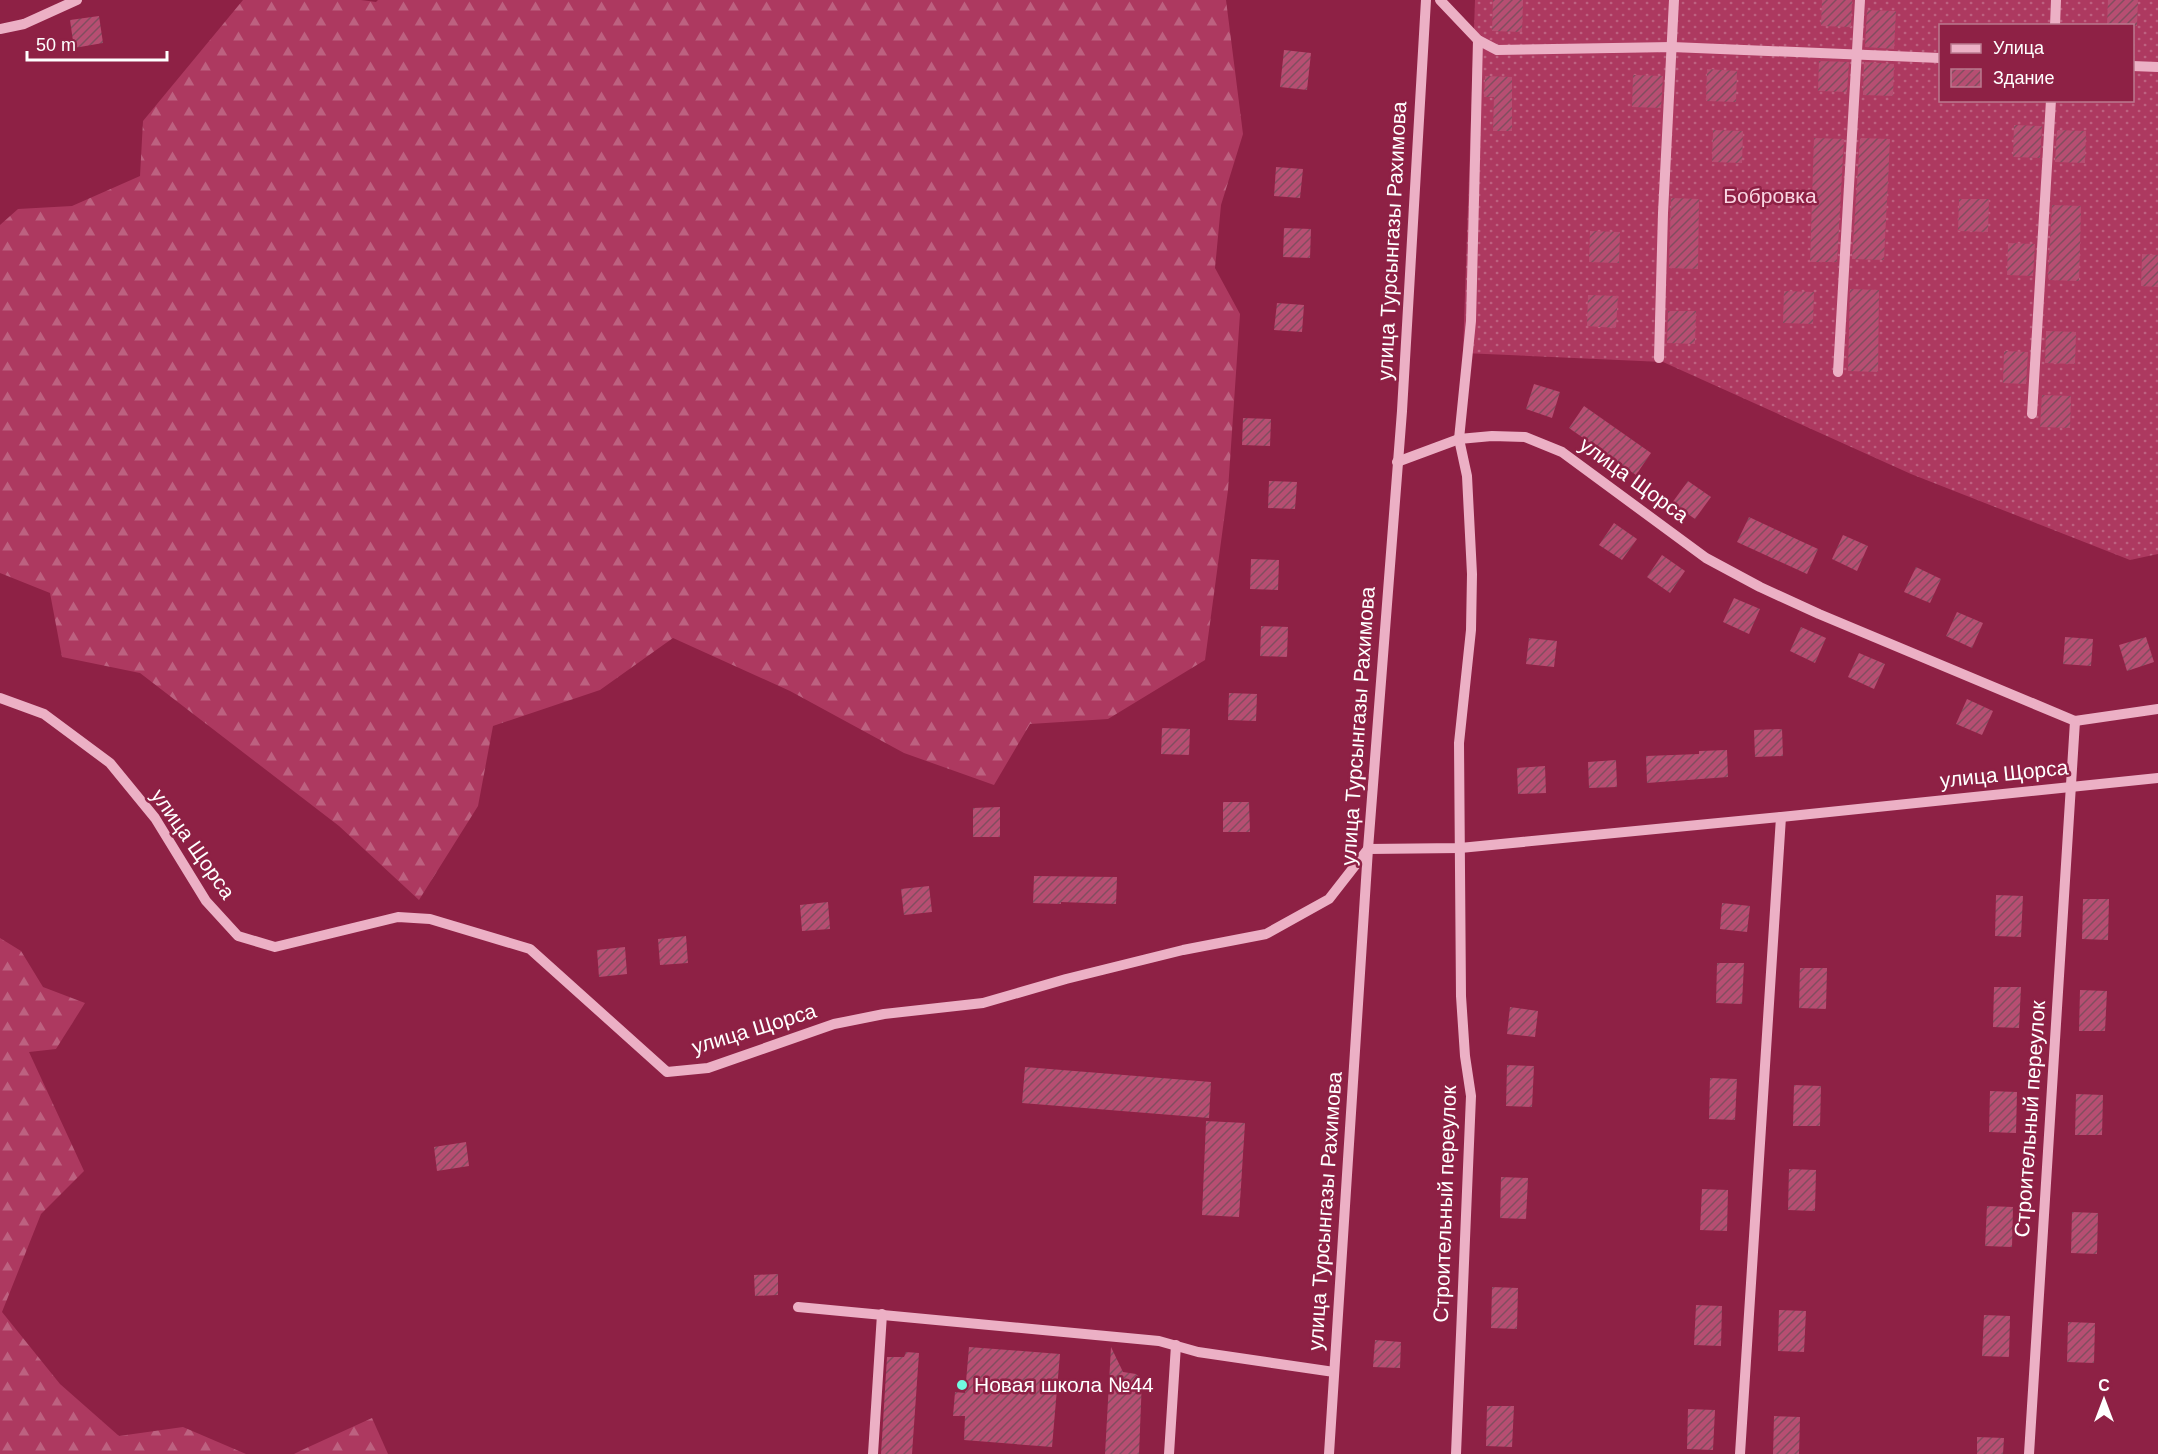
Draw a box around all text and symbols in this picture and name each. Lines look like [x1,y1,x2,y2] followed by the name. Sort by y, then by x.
[27,24,166,62] scale bar
[1939,24,2134,102] legend
[36,35,76,55] text: 50 m
[1993,38,2045,58] text: Улица
[1993,68,2054,88] text: Здание
[1373,101,1410,381] street label: улица Турсынгазы Рахимова
[1723,184,1817,207] park label: Бобровка
[1575,432,1693,527] street label: улица Щорса
[1336,585,1379,866] street label: улица Турсынгазы Рахимова
[1939,755,2070,792] street label: улица Щорса
[147,784,240,903] street label: улица Щорса
[689,999,819,1058] street label: улица Щорса
[2010,999,2049,1238] street label: Строительный переулок
[1303,1070,1346,1351] street label: улица Турсынгазы Рахимова
[1429,1084,1460,1323] street label: Строительный переулок
[2074,1370,2134,1430] north arrow
[974,1373,1154,1396] place label: Новая школа №44
[2098,1377,2110,1394] text: С
[955,1378,969,1392] marker: Новая школа №44

